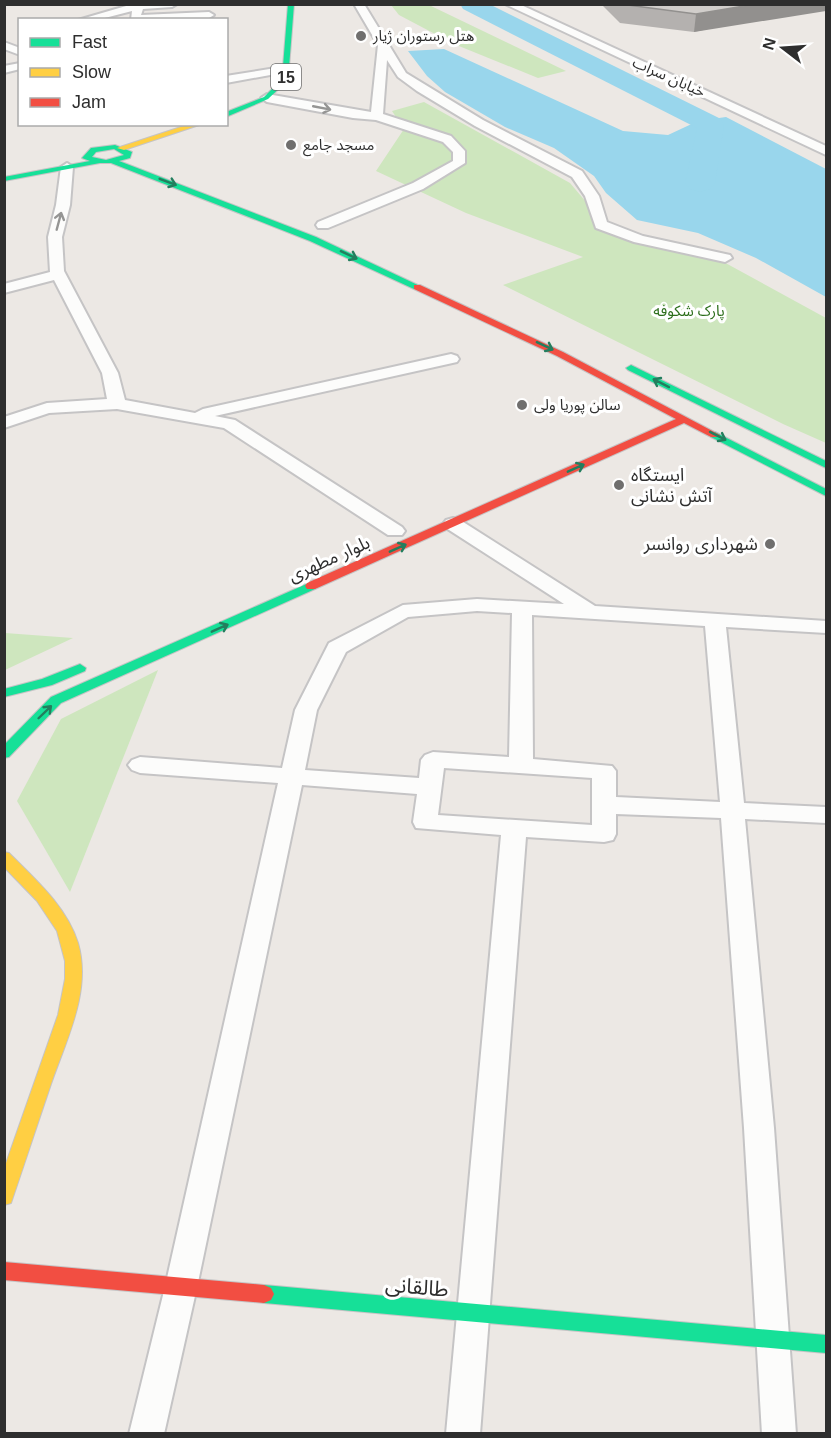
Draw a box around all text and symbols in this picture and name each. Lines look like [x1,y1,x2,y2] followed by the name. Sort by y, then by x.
[18,18,228,126] legend
[753,18,813,78] north arrow
[372,27,474,45] place label: هتل رستوران ژیار
[354,29,368,43] marker: هتل رستوران ژیار
[72,32,107,52] text: Fast
[759,36,779,52] text: N
[630,53,708,101] street label: خیابان سراب
[72,62,112,82] text: Slow
[271,64,301,90] road number: 15
[72,92,106,112] text: Jam
[312,103,331,114] one-way arrow
[303,136,374,157] place label: مسجد جامع
[284,138,298,152] marker: مسجد جامع
[158,177,177,188] one-way arrow
[54,211,65,230] one-way arrow
[339,250,357,262] one-way arrow
[653,302,725,321] park label: پارک شکوفه
[535,341,553,353] one-way arrow
[653,377,671,388] one-way arrow
[534,396,621,415] place label: سالن پوریا ولی
[515,398,529,412] marker: سالن پوریا ولی
[708,431,726,443] one-way arrow
[566,462,584,474] one-way arrow
[631,465,713,507] place label: ایستگاه آتش نشانی
[612,478,626,492] marker: ایستگاه آتش نشانی
[285,532,373,587] street label: بلوار مطهری
[643,534,758,555] place label: شهرداری روانسر
[763,537,777,551] marker: شهرداری روانسر
[388,542,406,554] one-way arrow
[210,621,228,633] one-way arrow
[37,704,52,719] one-way arrow
[384,1272,450,1302] street label: طالقانی

